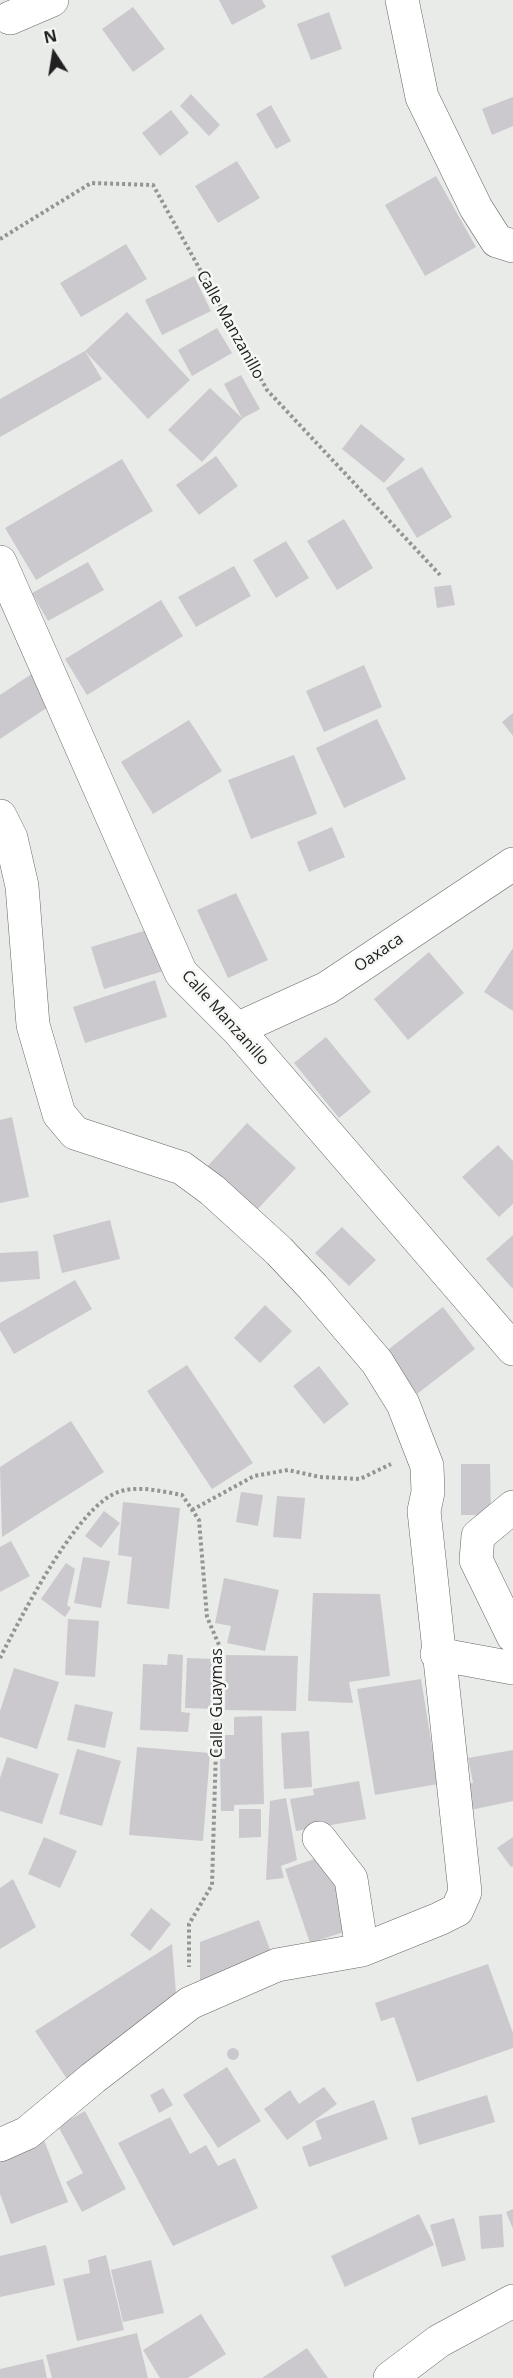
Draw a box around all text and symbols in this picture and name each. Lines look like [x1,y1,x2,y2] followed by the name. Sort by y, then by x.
[24,24,84,84] north arrow
[42,24,59,49] text: N
[192,267,268,383] street label: Calle Manzanillo
[351,930,407,976] street label: Oaxaca
[177,967,273,1069] street label: Calle Manzanillo
[207,1648,227,1758] street label: Calle Guaymas

